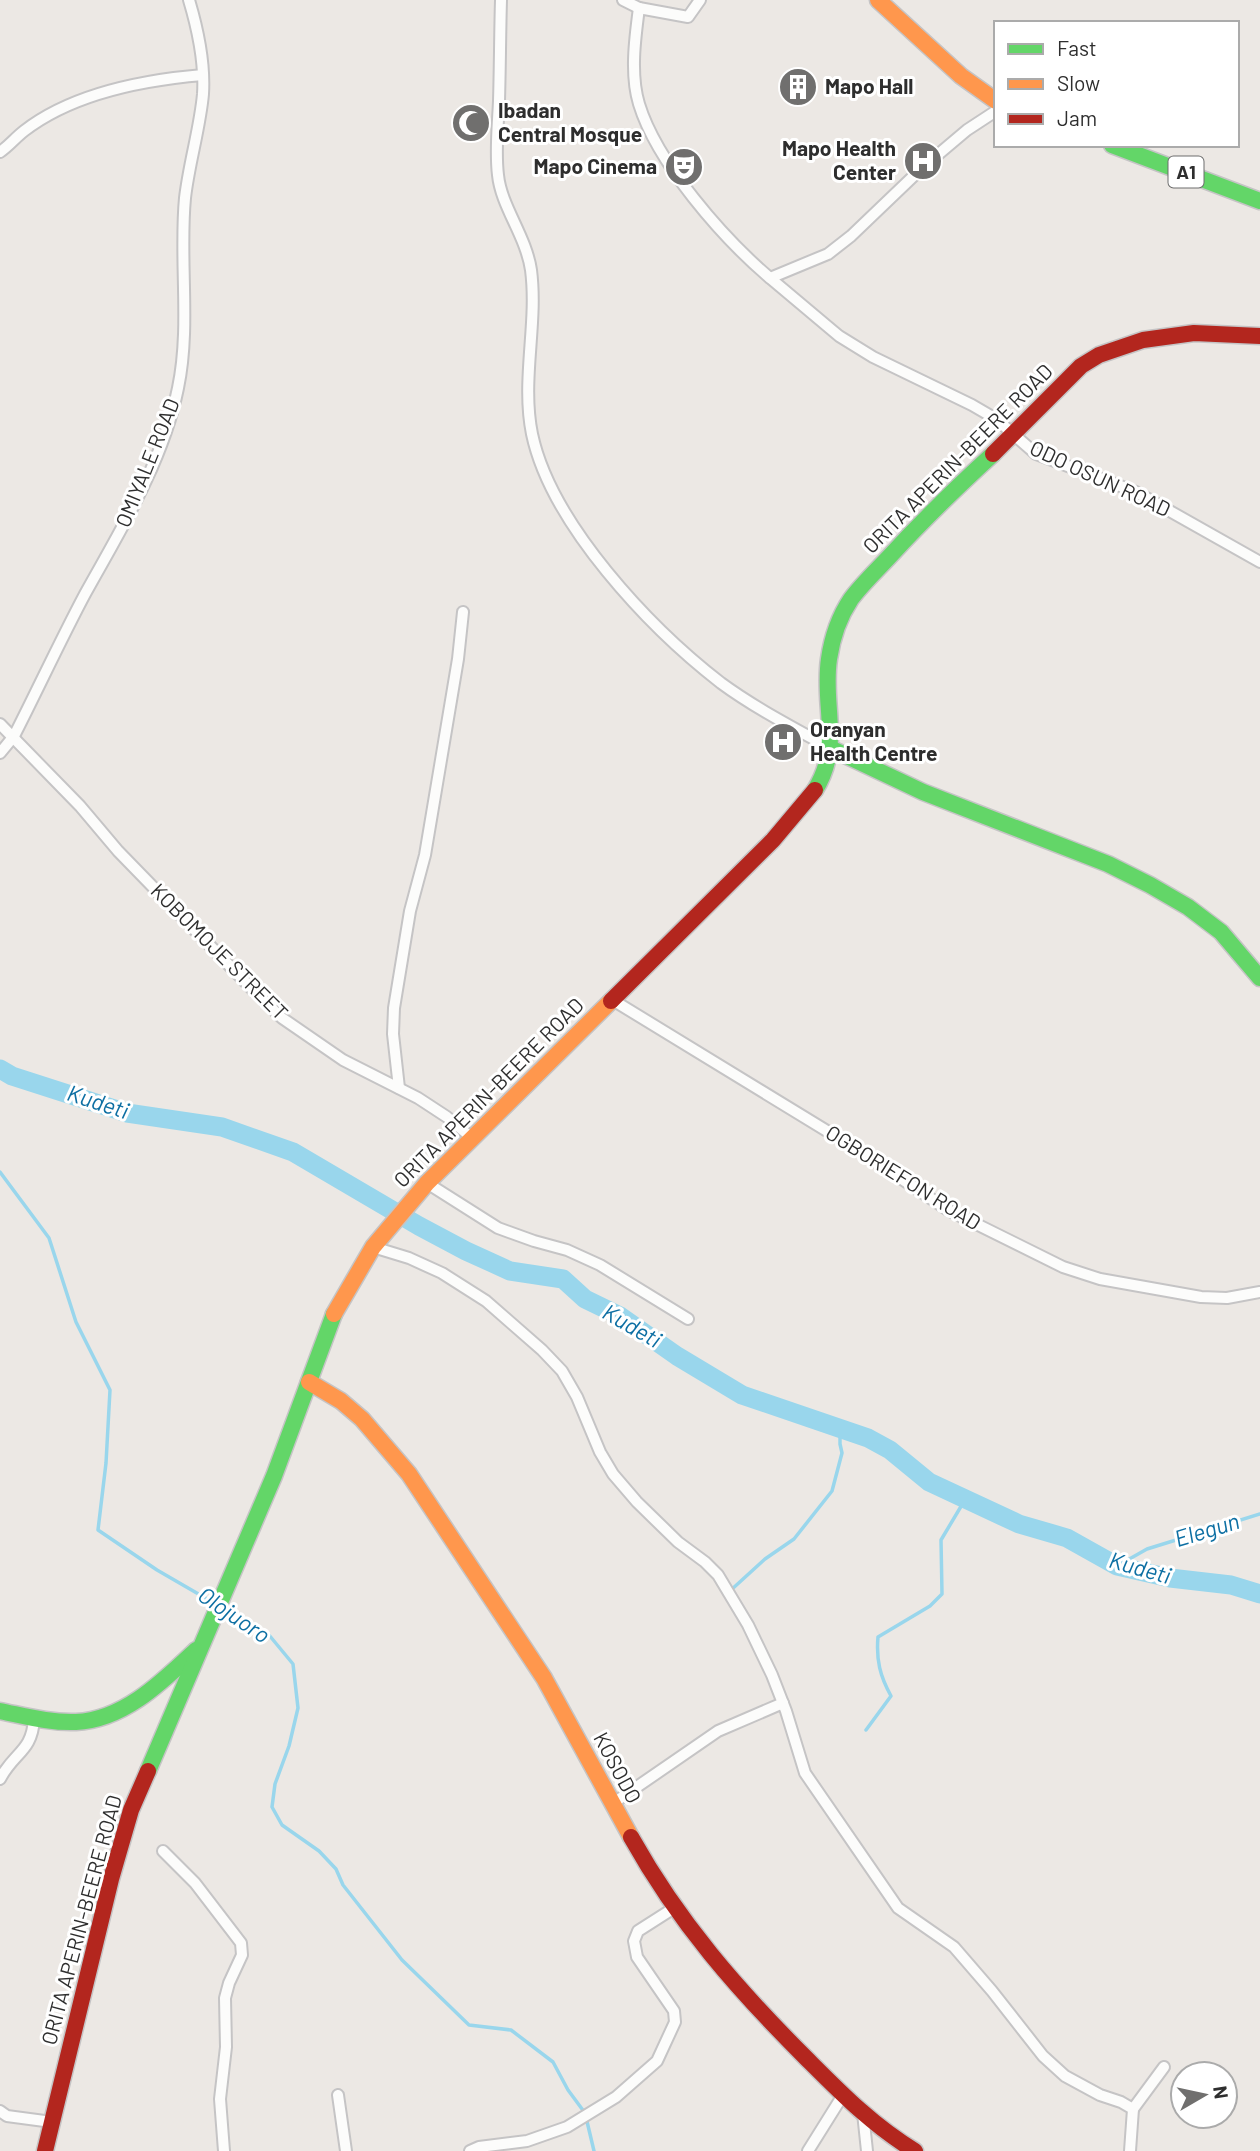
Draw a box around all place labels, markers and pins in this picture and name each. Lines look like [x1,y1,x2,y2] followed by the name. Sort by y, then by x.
[777,66,819,108] building icon: Mapo Hall
[825,73,913,98] place label: Mapo Hall
[498,97,642,146] place label: Ibadan Central Mosque
[450,102,492,144] mosque icon: Ibadan Central Mosque
[782,135,896,184] place label: Mapo Health Center
[902,140,944,182] hospital icon: Mapo Health Center
[663,146,705,188] theatre icon: Mapo Cinema
[533,153,657,178] place label: Mapo Cinema
[810,716,937,765] place label: Oranyan Health Centre
[762,721,804,763] hospital icon: Oranyan Health Centre

